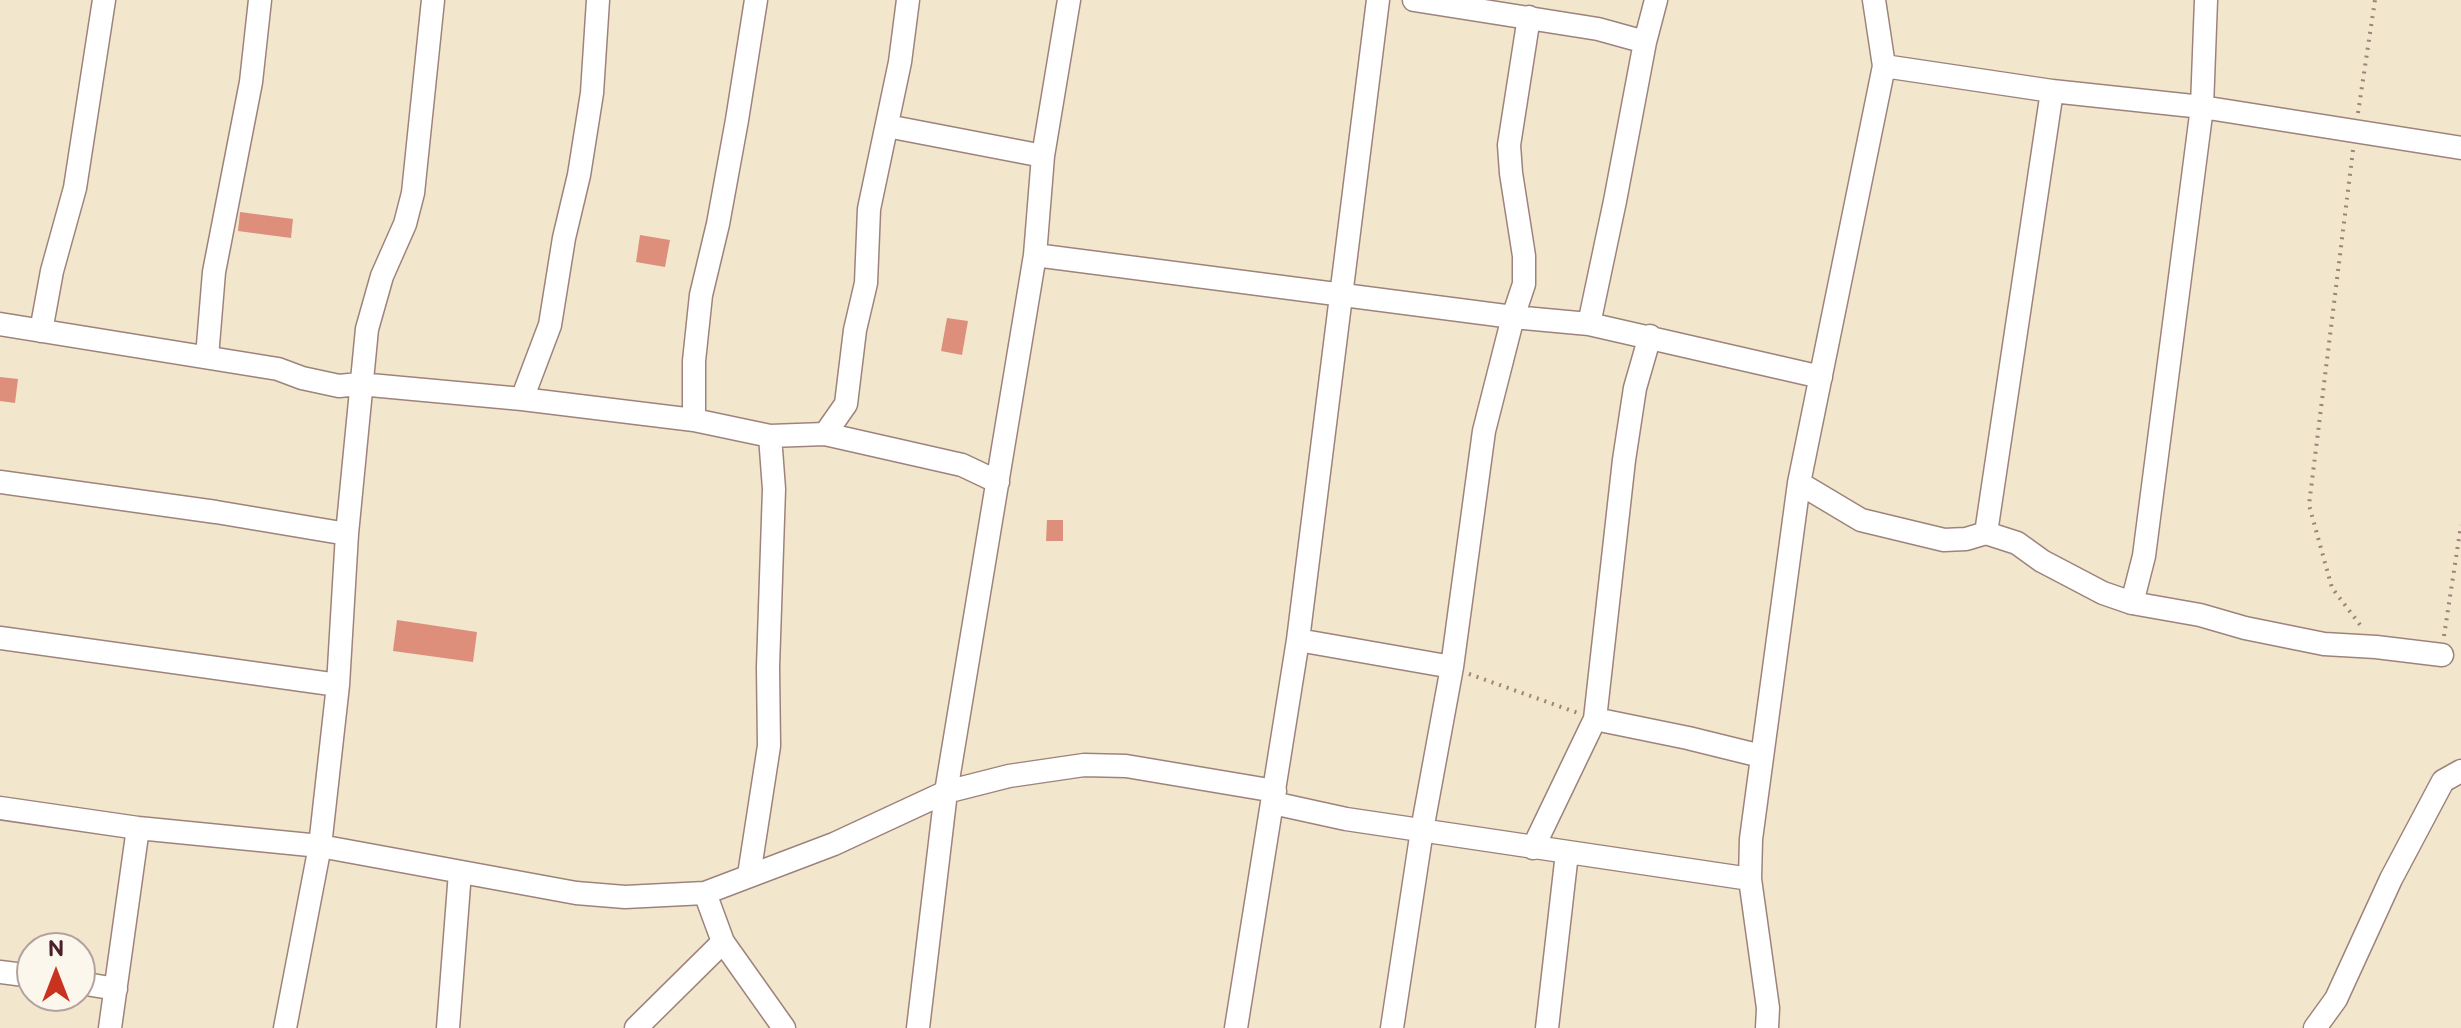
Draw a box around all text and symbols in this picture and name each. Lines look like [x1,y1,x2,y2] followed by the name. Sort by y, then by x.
[16,932,96,1012] north arrow
[48,936,64,963] text: N

